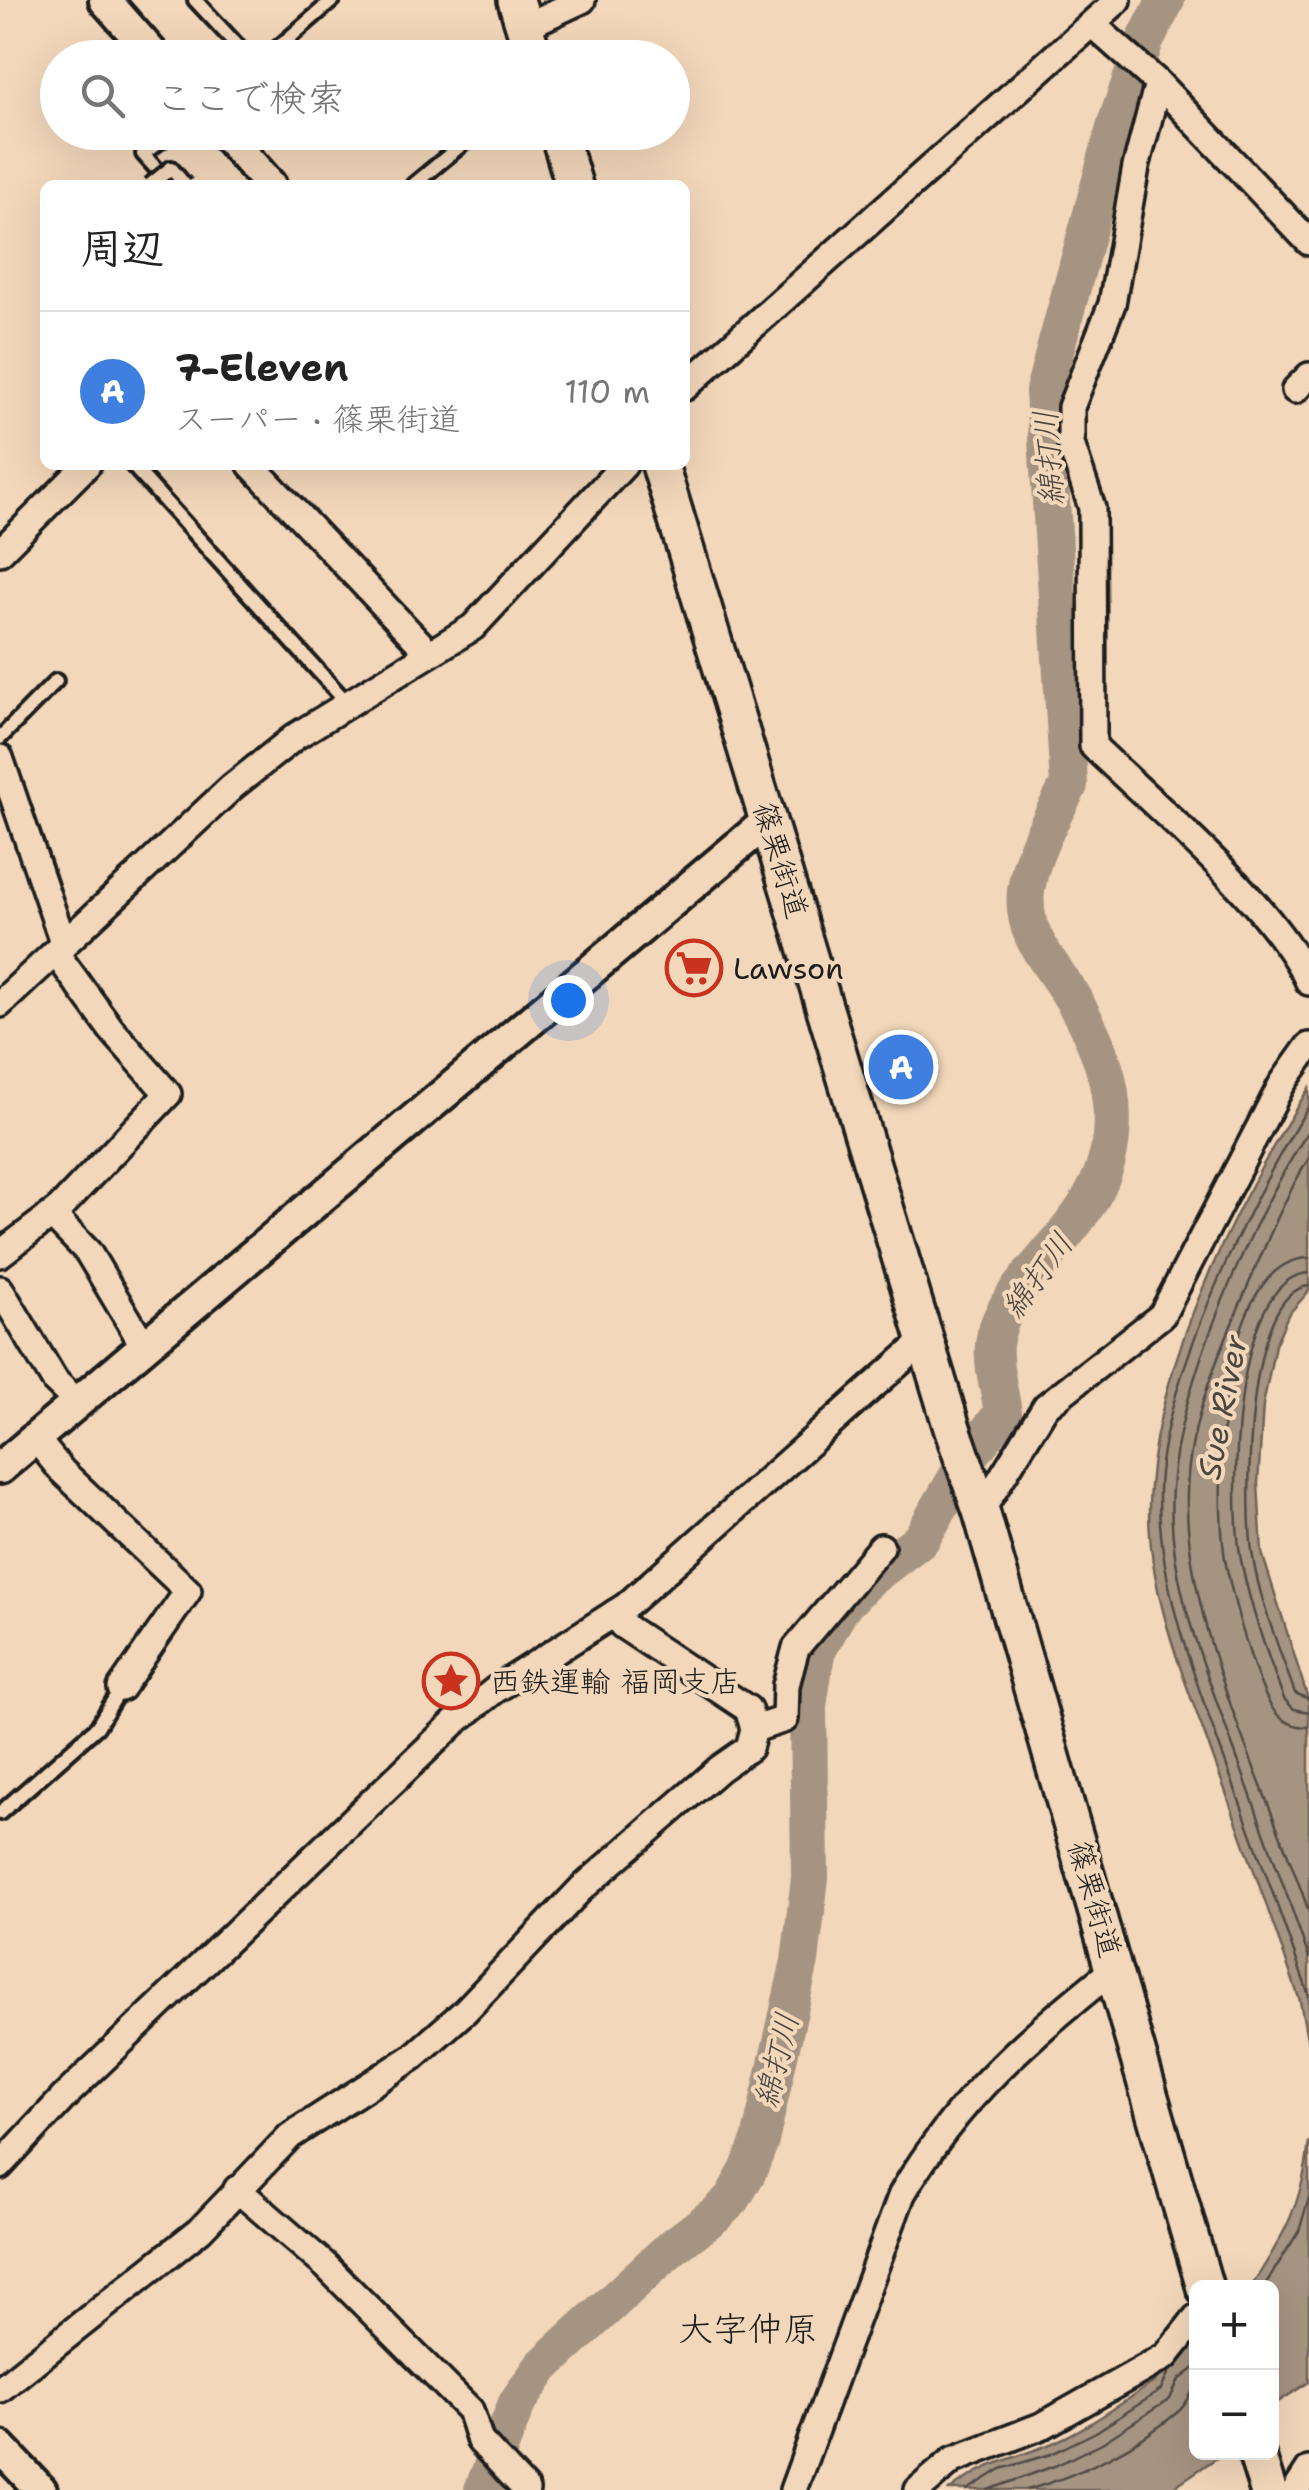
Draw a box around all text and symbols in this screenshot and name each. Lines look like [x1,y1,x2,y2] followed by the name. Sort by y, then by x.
[40,40,690,150] search box
[75,68,130,123] icon: search
[155,72,345,123] text: ここで検索
[80,220,164,276] text: 周辺
[175,342,349,393] text: 7-Eleven
[100,370,125,413] text: A
[564,370,650,413] text: 110 m
[175,397,461,440] text: スーパー · 篠栗街道
[1023,409,1073,507] water label: 綿打川
[744,797,818,923] street label: 篠栗街道
[664,938,724,998] supermarket icon: Lawson
[733,948,844,989] place label: Lawson
[543,975,594,1026] your location
[868,1030,934,1104] pin: A
[991,1224,1083,1326] water label: 綿打川
[1187,1330,1257,1483] water label: Sue River
[421,1651,481,1711] place icon: 西鉄運輸 福岡支店
[490,1661,740,1702] place label: 西鉄運輸 福岡支店
[1059,1836,1131,1962] street label: 篠栗街道
[744,2008,808,2112] water label: 綿打川
[1189,2280,1279,2460] map controls
[1189,2280,1279,2370] button: +
[678,2305,818,2352] district label: 大字仲原
[1189,2370,1279,2460] button: −

